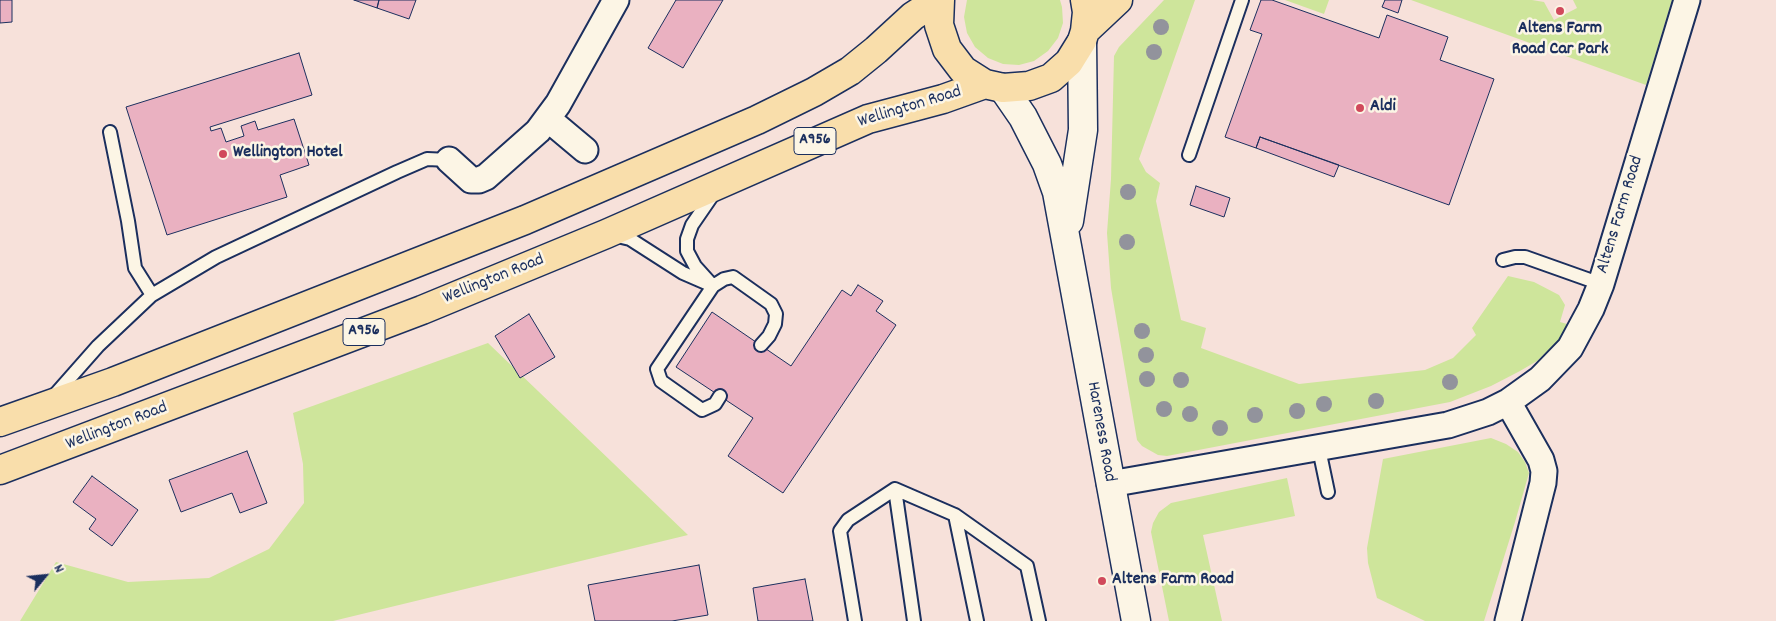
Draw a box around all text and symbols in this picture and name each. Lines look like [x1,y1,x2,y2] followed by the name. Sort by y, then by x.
[1554,5,1566,17] marker: Altens Farm Road Car Park
[1512,19,1608,62] place label: Altens Farm Road Car Park
[856,82,964,134] street label: Wellington Road
[1370,97,1396,119] place label: Aldi
[1354,102,1366,114] marker: Aldi
[794,128,836,154] road number: A956
[233,143,342,165] place label: Wellington Hotel
[217,148,229,160] marker: Wellington Hotel
[1593,154,1649,276] street label: Altens Farm Road
[440,250,548,310] street label: Wellington Road
[343,318,385,346] road number: A956
[1081,380,1119,484] street label: Hareness Road
[63,398,171,456] street label: Wellington Road
[20,551,70,601] north arrow
[48,561,69,577] text: N
[1112,570,1234,592] place label: Altens Farm Road
[1096,575,1108,587] marker: Altens Farm Road

